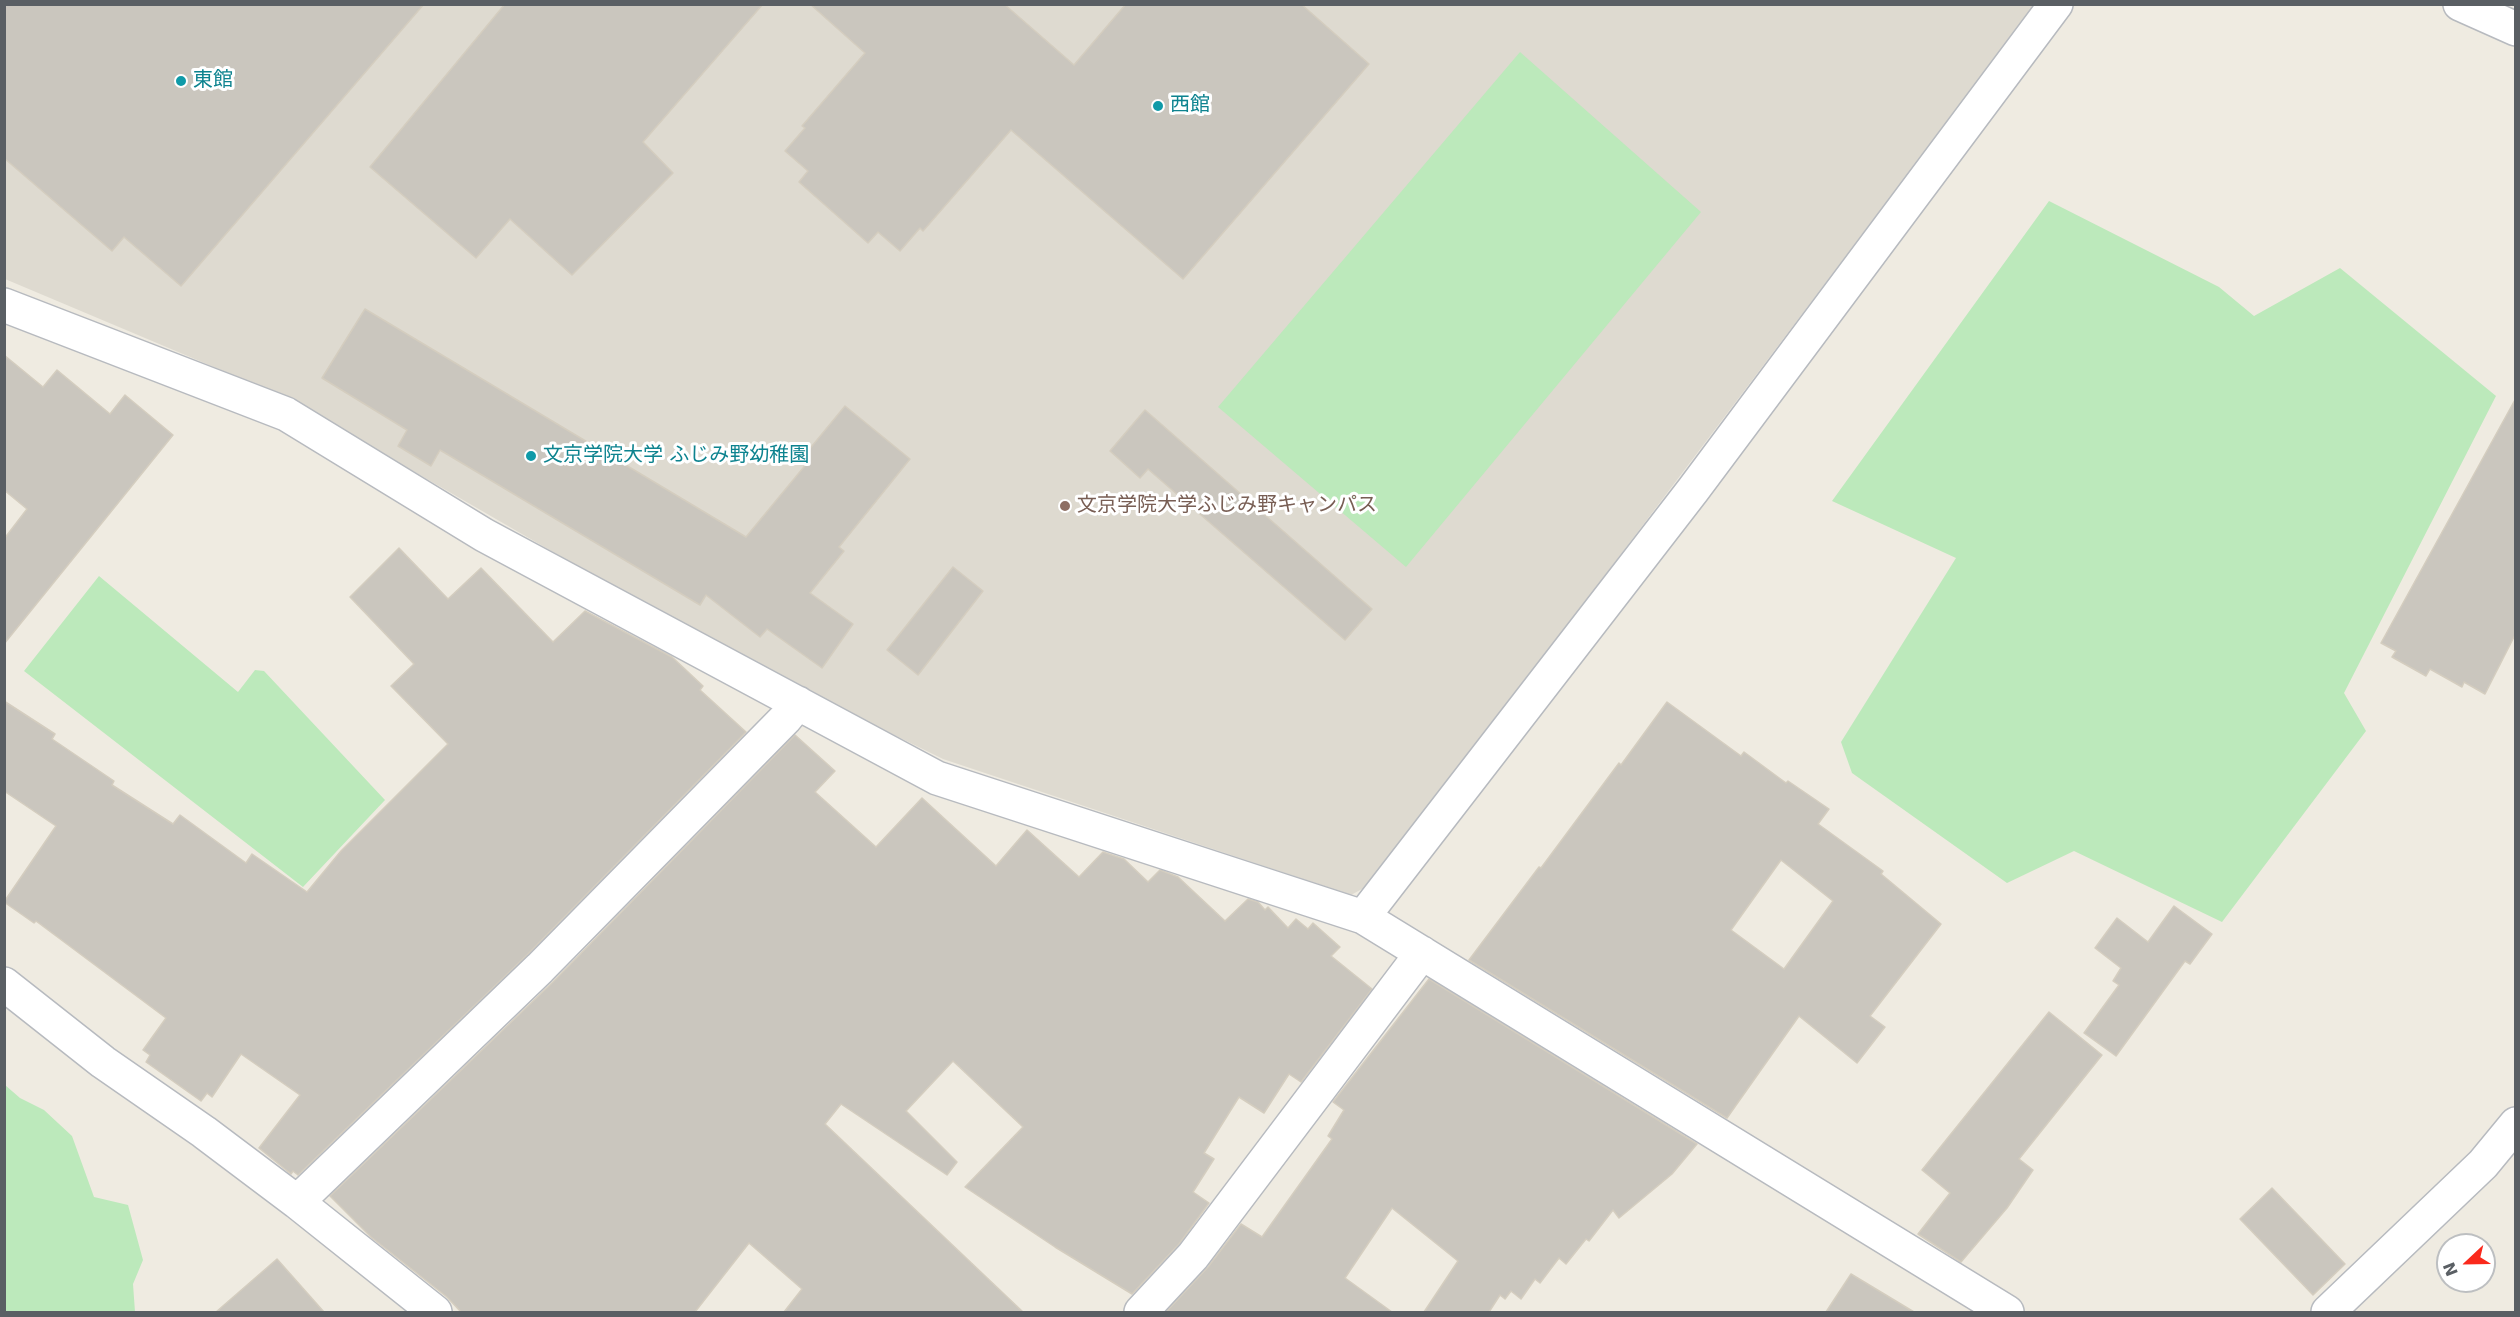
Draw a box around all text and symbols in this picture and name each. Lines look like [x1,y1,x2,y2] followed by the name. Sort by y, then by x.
[193,69,233,93] place label: 東館
[174,74,188,88] marker: 東館
[1170,94,1210,118] place label: 西館
[1151,99,1165,113] marker: 西館
[543,444,809,468] place label: 文京学院大学 ふじみ野幼稚園
[524,449,538,463] marker: 文京学院大学 ふじみ野幼稚園
[1077,494,1377,518] place label: 文京学院大学ふじみ野キャンパス
[1058,499,1072,513] marker: 文京学院大学ふじみ野キャンパス
[2436,1233,2496,1293] north arrow
[2439,1259,2462,1279] text: N

